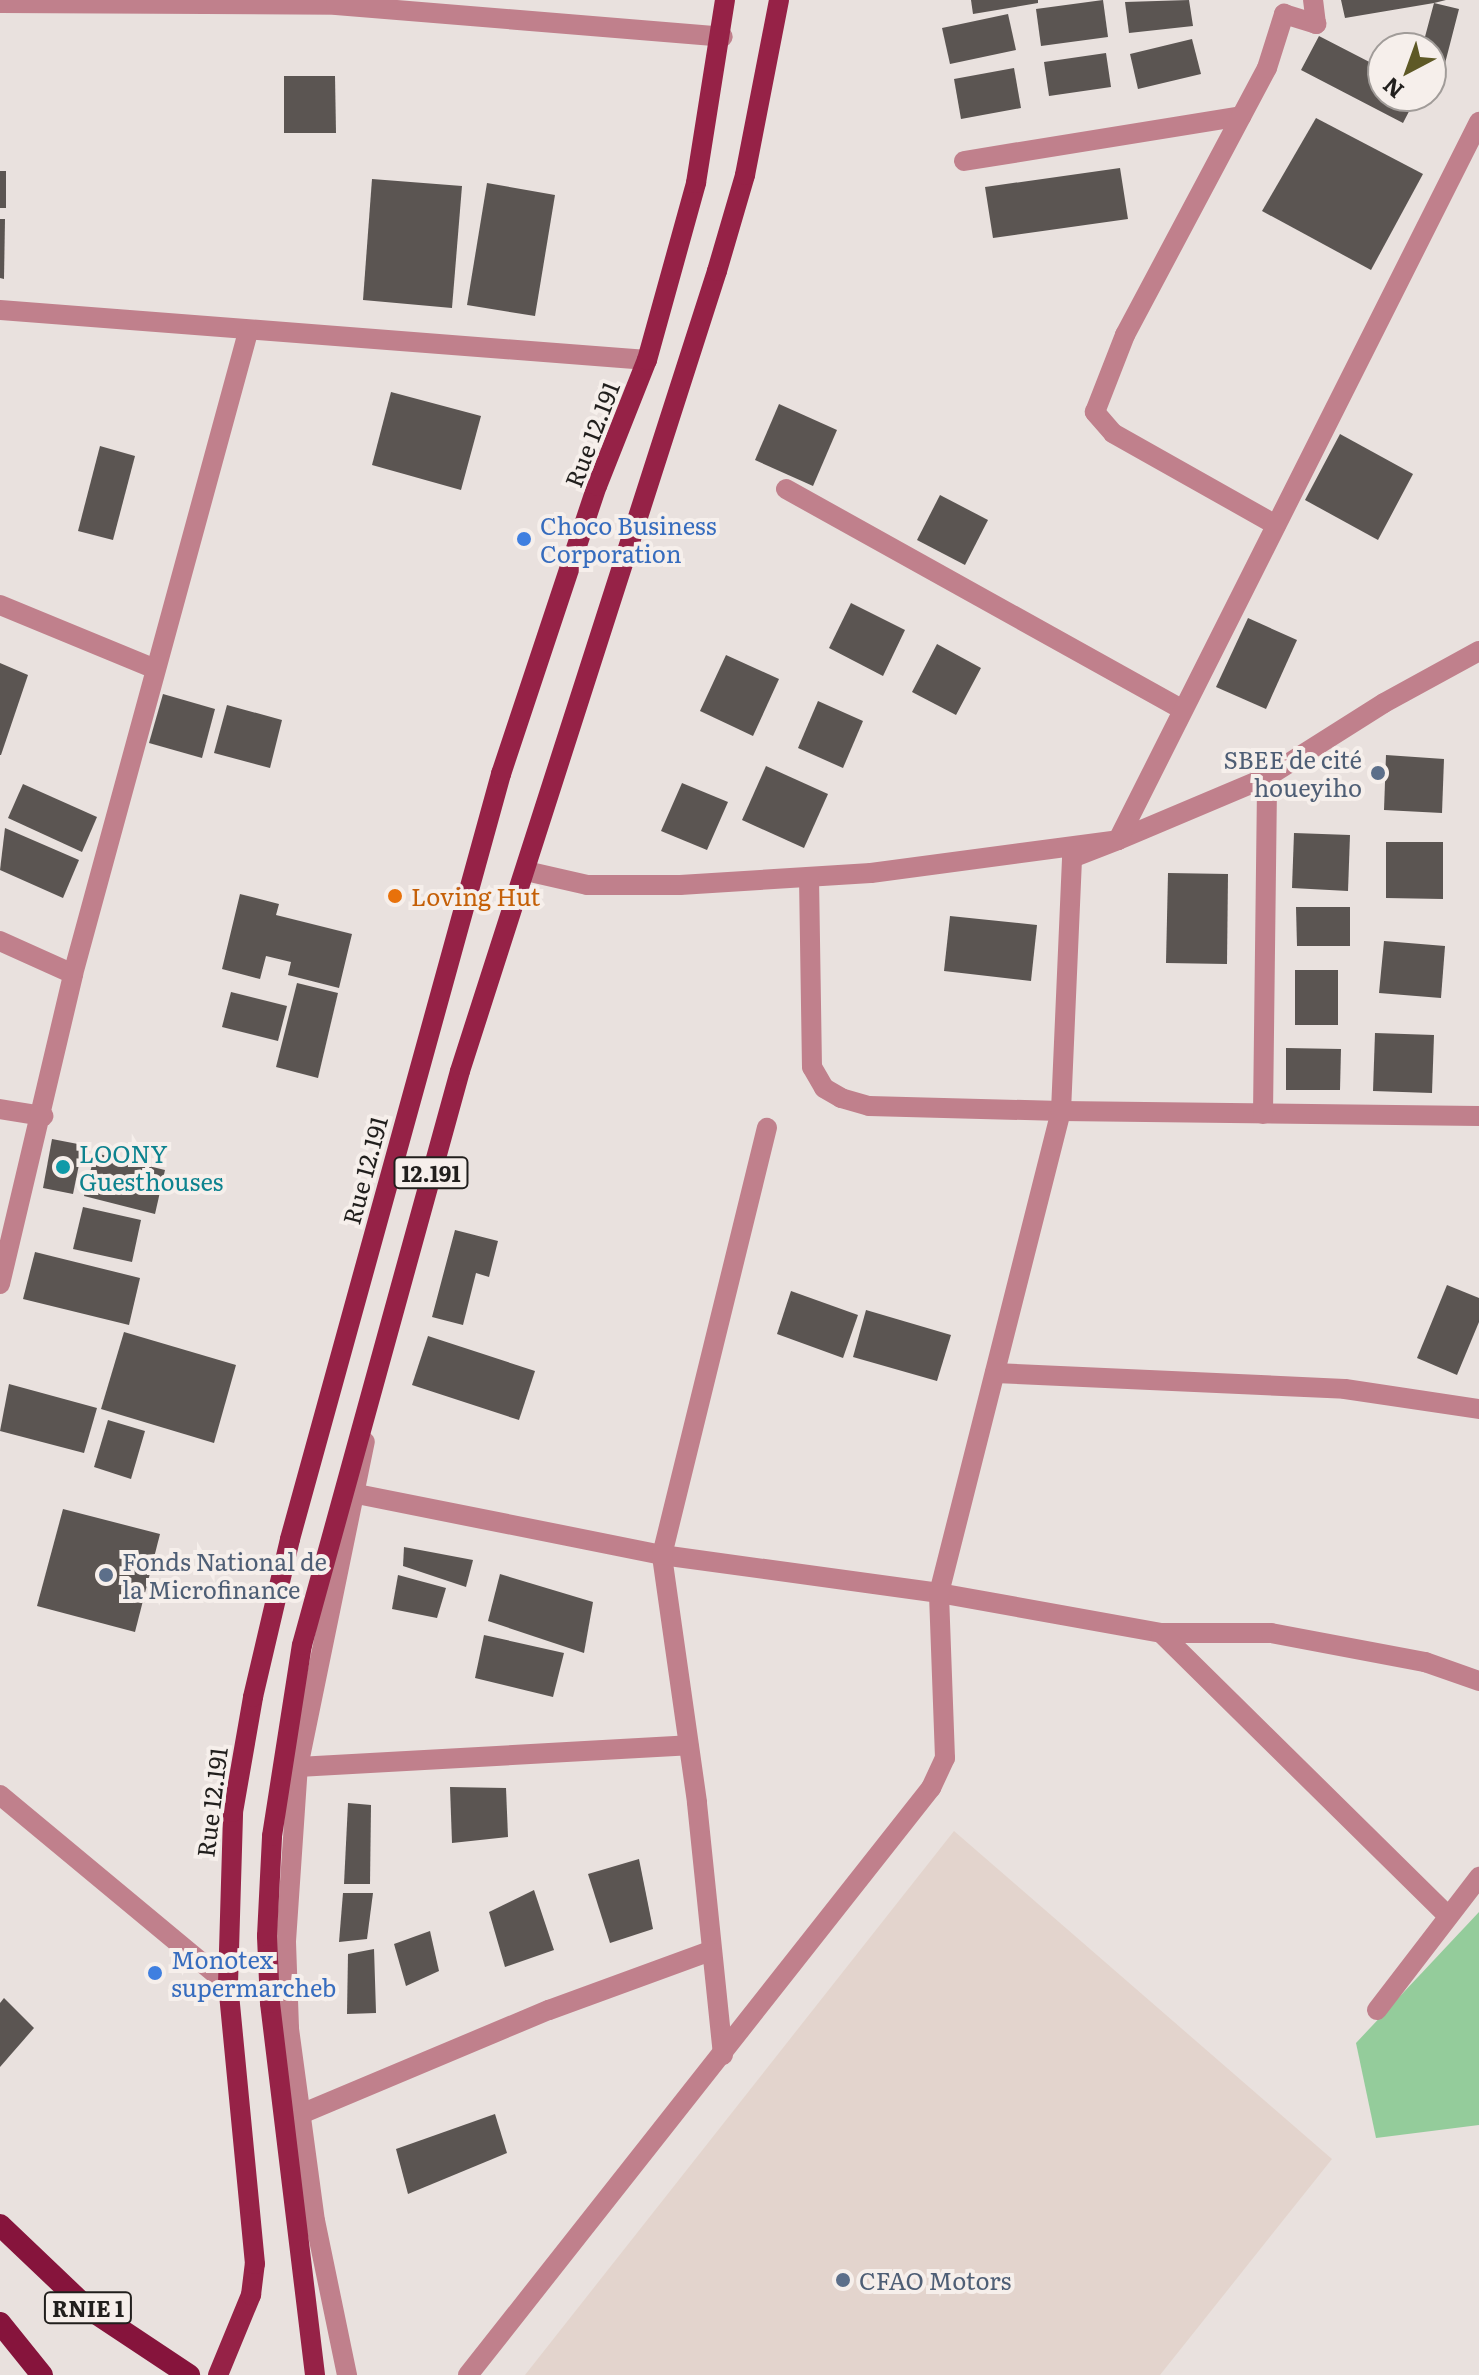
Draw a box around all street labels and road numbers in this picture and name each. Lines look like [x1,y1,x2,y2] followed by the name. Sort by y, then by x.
[558,377,624,491] street label: Rue 12.191
[336,1113,392,1227] street label: Rue 12.191
[393,1155,469,1191] road number: 12.191
[190,1745,232,1859] street label: Rue 12.191
[42,2290,134,2326] road number: RNIE 1

